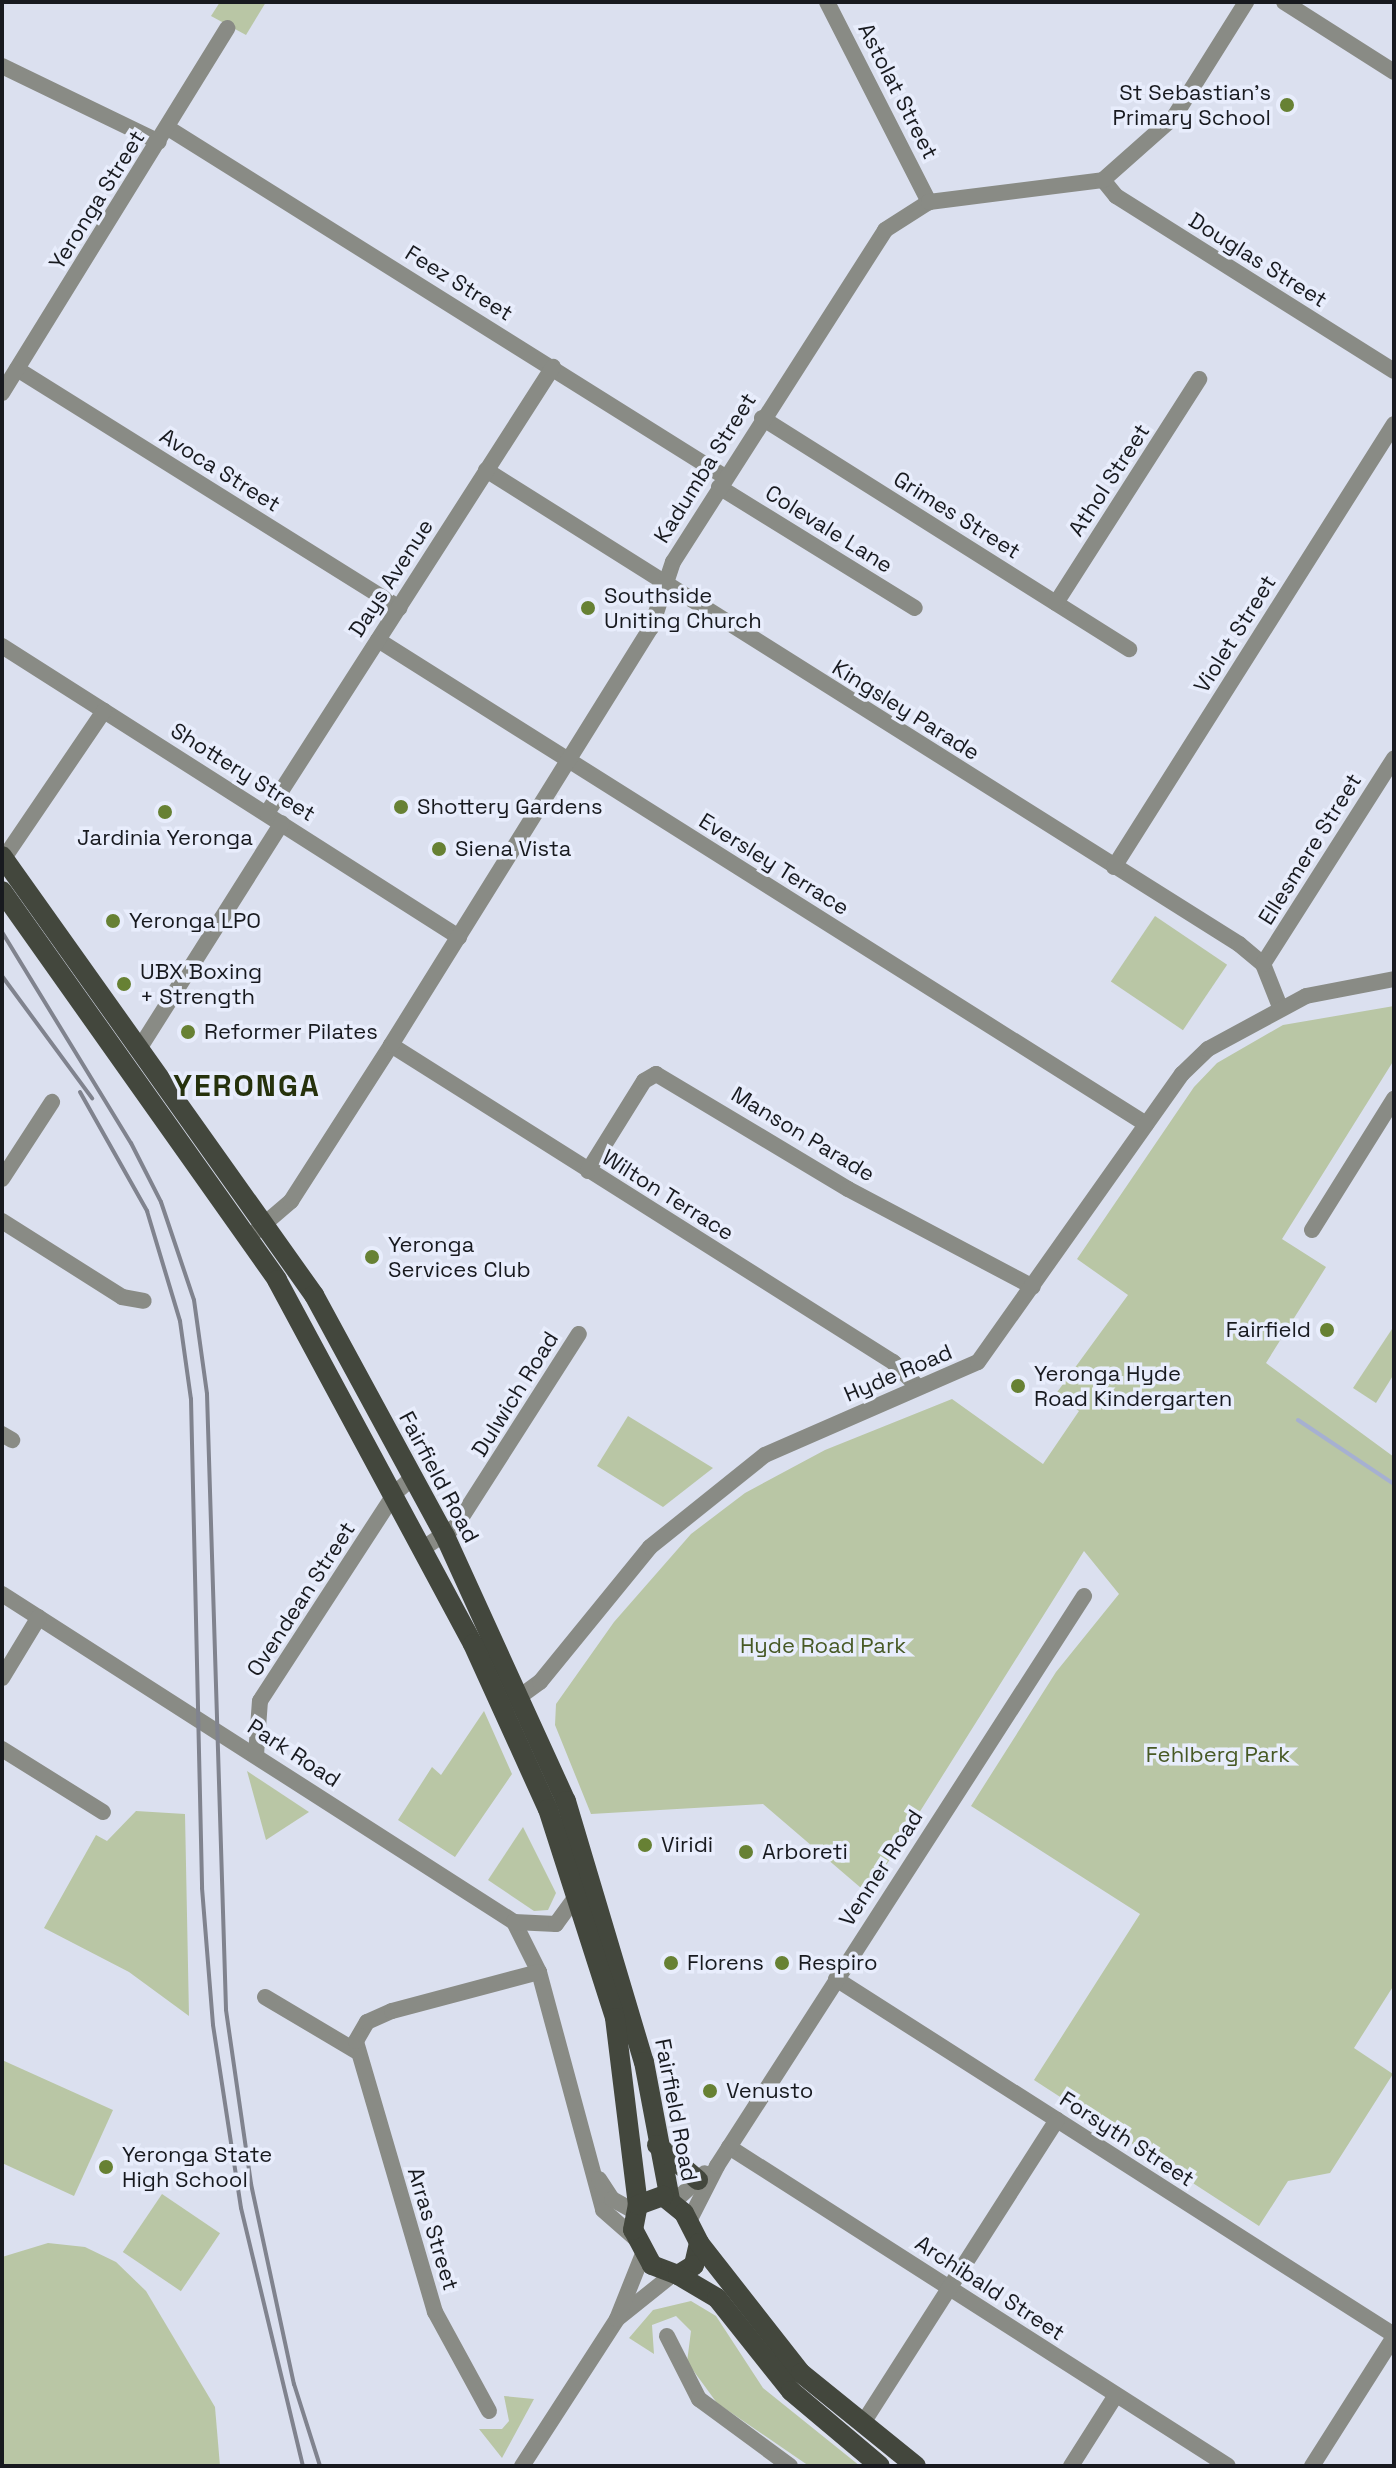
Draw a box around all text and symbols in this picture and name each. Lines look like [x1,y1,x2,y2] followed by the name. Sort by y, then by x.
[852,19,944,163] street label: Astolat Street
[1112,79,1271,130] place label: St Sebastian's Primary School
[1278,96,1296,114] marker: St Sebastian's Primary School
[44,126,150,274] street label: Yeronga Street
[1184,207,1332,313] street label: Douglas Street
[400,240,518,326] street label: Feez Street
[648,388,762,548] street label: Kadumba Street
[1063,419,1155,541] street label: Athol Street
[155,422,285,518] street label: Avoca Street
[889,465,1025,565] street label: Grimes Street
[760,479,898,579] street label: Colevale Lane
[343,514,439,642] street label: Days Avenue
[1188,570,1282,698] street label: Violet Street
[604,582,762,634] place label: Southside Uniting Church
[579,599,597,617] marker: Southside Uniting Church
[828,654,984,766] street label: Kingsley Parade
[166,717,320,827] street label: Shottery Street
[1253,768,1367,930] street label: Ellesmere Street
[417,794,603,820] place label: Shottery Gardens
[392,798,410,816] marker: Shottery Gardens
[156,803,174,821] marker: Jardinia Yeronga
[694,807,854,921] street label: Eversley Terrace
[77,825,253,851] place label: Jardinia Yeronga
[455,836,572,862] place label: Siena Vista
[430,840,448,858] marker: Siena Vista
[129,908,261,934] place label: Yeronga LPO
[104,912,122,930] marker: Yeronga LPO
[140,958,262,1010] place label: UBX Boxing + Strength
[115,975,133,993] marker: UBX Boxing + Strength
[204,1019,378,1045] place label: Reformer Pilates
[179,1023,197,1041] marker: Reformer Pilates
[173,1068,321,1104] district label: YERONGA
[727,1081,879,1187] street label: Manson Parade
[597,1144,739,1246] street label: Wilton Terrace
[388,1231,531,1282] place label: Yeronga Services Club
[363,1248,381,1266] marker: Yeronga Services Club
[1226,1317,1311,1343] place label: Fairfield
[1318,1321,1336,1339] marker: Fairfield
[466,1326,564,1462] street label: Dulwich Road
[840,1338,956,1408] street label: Hyde Road
[1034,1360,1232,1412] place label: Yeronga Hyde Road Kindergarten
[1009,1377,1027,1395] marker: Yeronga Hyde Road Kindergarten
[393,1407,485,1547] street label: Fairfield Road
[241,1517,361,1681] street label: Ovendean Street
[740,1633,906,1659] park label: Hyde Road Park
[243,1713,345,1793] street label: Park Road
[1146,1742,1290,1768] park label: Fehlberg Park
[834,1805,928,1931] street label: Venner Road
[661,1832,713,1858] place label: Viridi
[636,1836,654,1854] marker: Viridi
[762,1839,848,1865] place label: Arboreti
[737,1843,755,1861] marker: Arboreti
[687,1950,764,1976] place label: Florens
[798,1950,878,1976] place label: Respiro
[662,1954,680,1972] marker: Florens
[773,1954,791,1972] marker: Respiro
[649,2036,703,2184] street label: Fairfield Road
[726,2078,813,2104] place label: Venusto
[701,2082,719,2100] marker: Venusto
[1055,2086,1199,2192] street label: Forsyth Street
[122,2141,272,2192] place label: Yeronga State High School
[97,2158,115,2176] marker: Yeronga State High School
[402,2164,464,2294] street label: Arras Street
[910,2230,1070,2346] street label: Archibald Street

